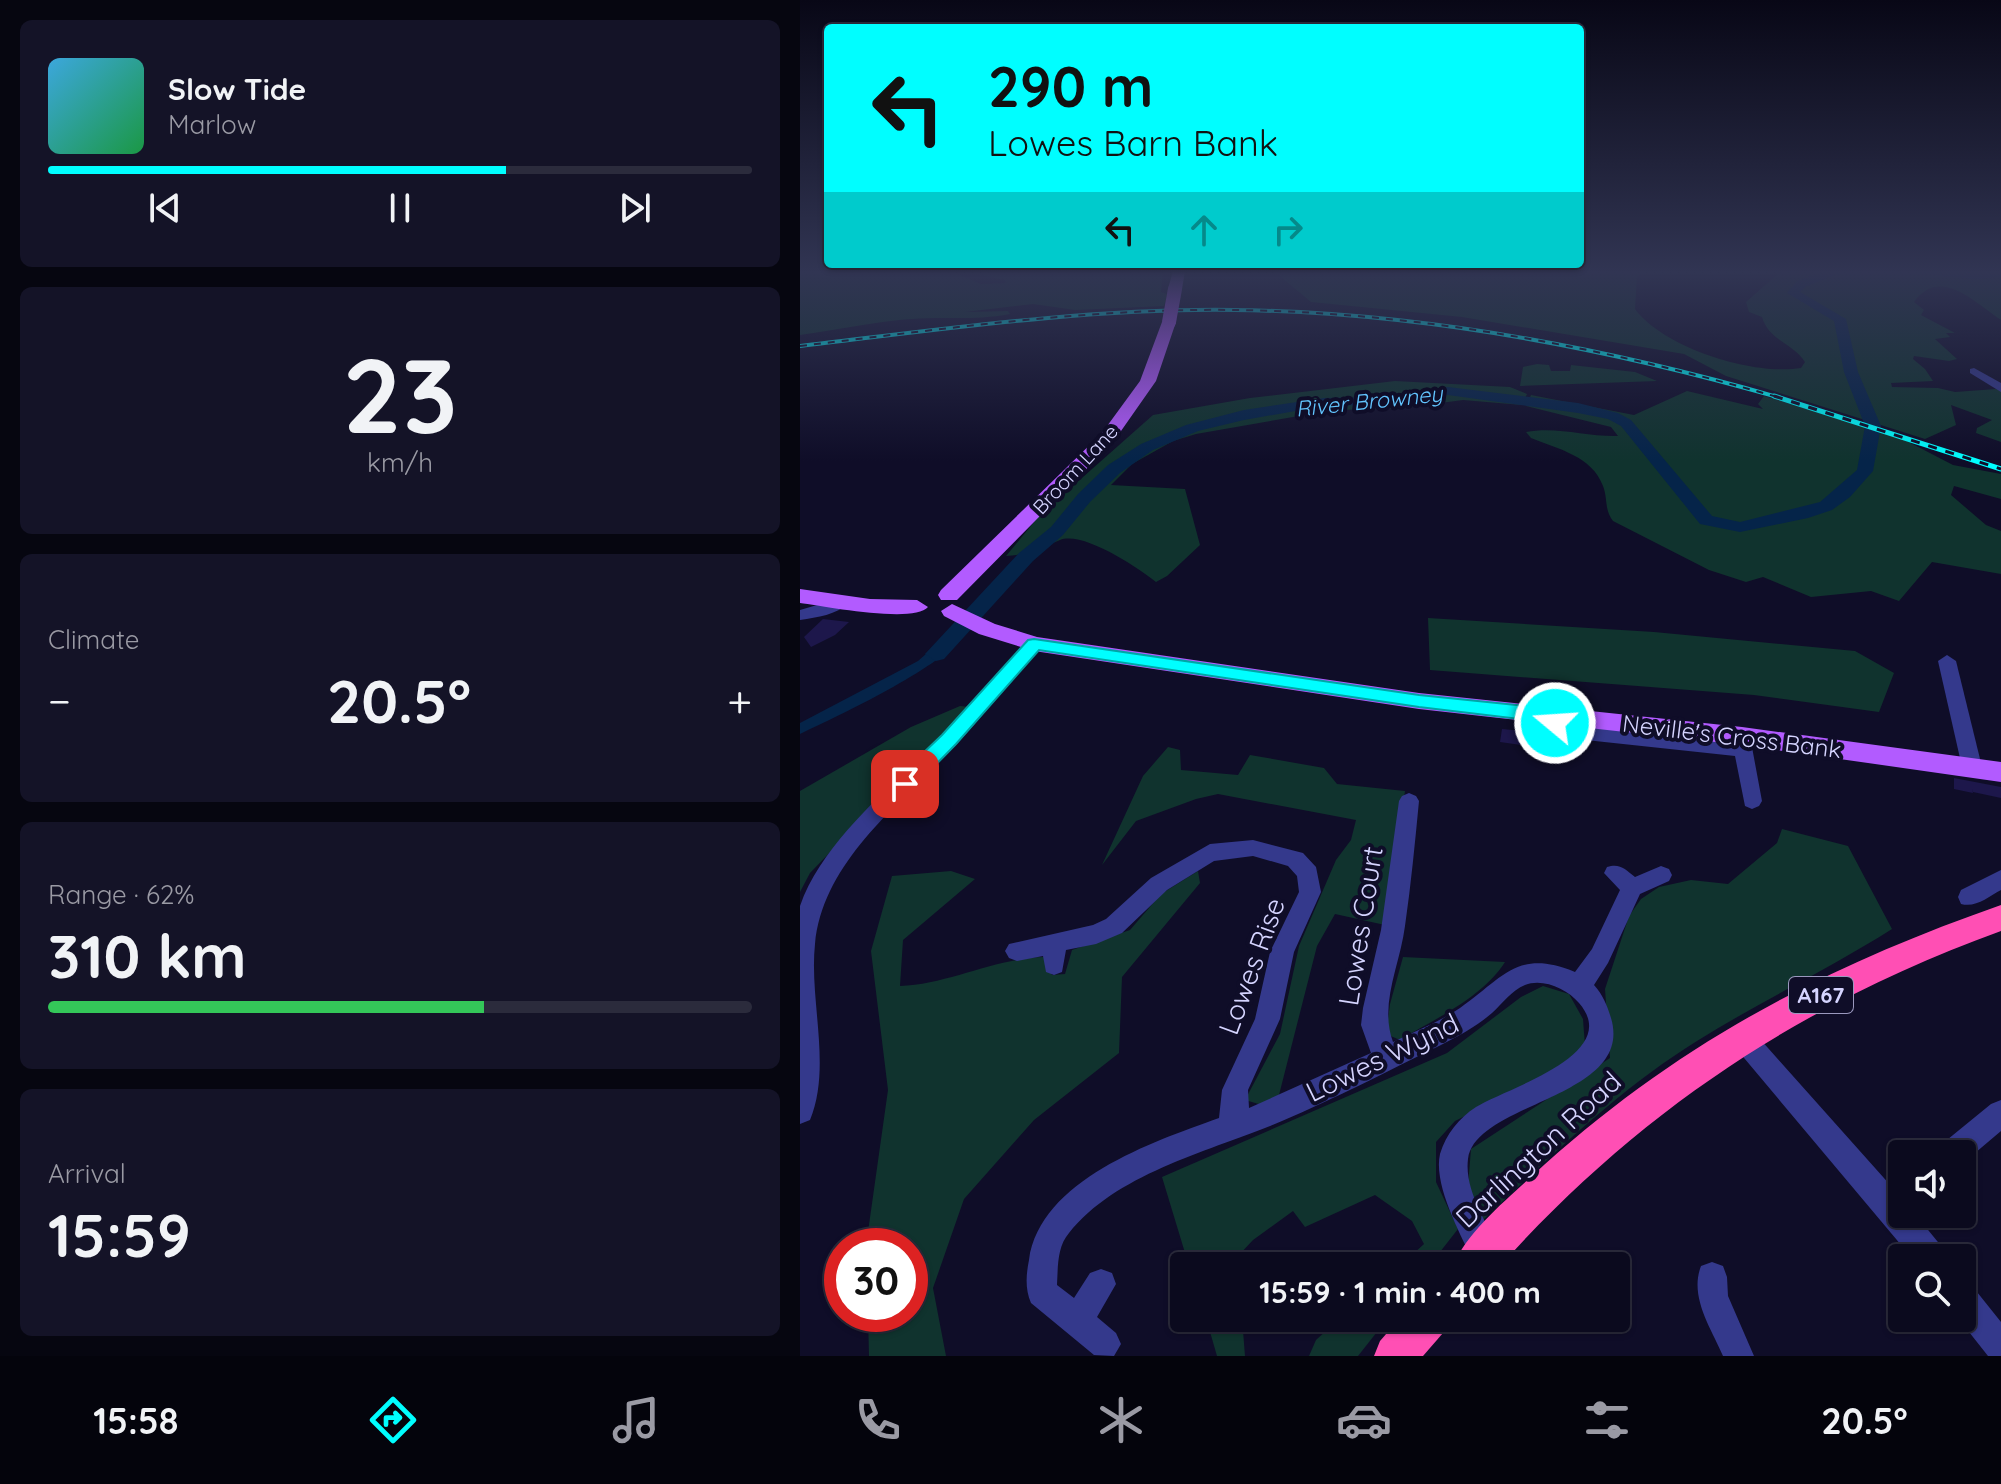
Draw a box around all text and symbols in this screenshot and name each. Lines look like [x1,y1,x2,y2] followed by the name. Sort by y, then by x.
[988,51,1153,121] text: 290 m
[856,56,960,160] icon: left
[168,70,306,108] text: Slow Tide
[168,108,256,141] text: Marlow
[988,120,1278,165] text: Lowes Barn Bank
[143,186,187,230] icon: previous
[378,186,422,230] icon: pause
[613,186,657,230] icon: next
[1098,208,1142,252] icon: left
[1182,208,1226,252] icon: ahead
[1266,208,1310,252] icon: right
[342,329,458,459] text: 23
[1294,379,1445,423] water label: River Browney
[1027,419,1123,519] street label: Broom Lane
[367,446,433,479] text: km/h
[48,623,139,656] text: Climate
[327,663,471,738] text: 20.5°
[48,673,71,728] text: −
[727,673,752,728] text: +
[1513,681,1597,765] position arrow
[1621,708,1843,764] street label: Neville's Cross Bank
[871,750,939,818] pin
[883,762,927,806] icon: arrive
[1330,844,1390,1008] street label: Lowes Court
[48,878,195,911] text: Range · 62%
[1210,893,1292,1039] street label: Lowes Rise
[48,918,247,993] text: 310 km
[1789,977,1853,1013] road number: A167
[1300,1005,1464,1109] street label: Lowes Wynd
[1448,1063,1628,1235] street label: Darlington Road
[1888,1140,1976,1332] map controls
[1888,1140,1976,1228] button: sound
[48,1157,126,1190] text: Arrival
[48,1197,191,1272] text: 15:59
[824,1228,928,1332] speed limit sign: 30
[1888,1244,1976,1332] button: search
[1259,1273,1541,1311] text: 15:59 · 1 min · 400 m
[365,1392,421,1448] icon: directions
[608,1392,664,1448] icon: music
[850,1392,906,1448] icon: phone
[1093,1392,1149,1448] icon: climate
[1336,1392,1392,1448] icon: car
[1579,1392,1635,1448] icon: filters
[93,1398,178,1443] text: 15:58
[1821,1398,1908,1443] text: 20.5°

